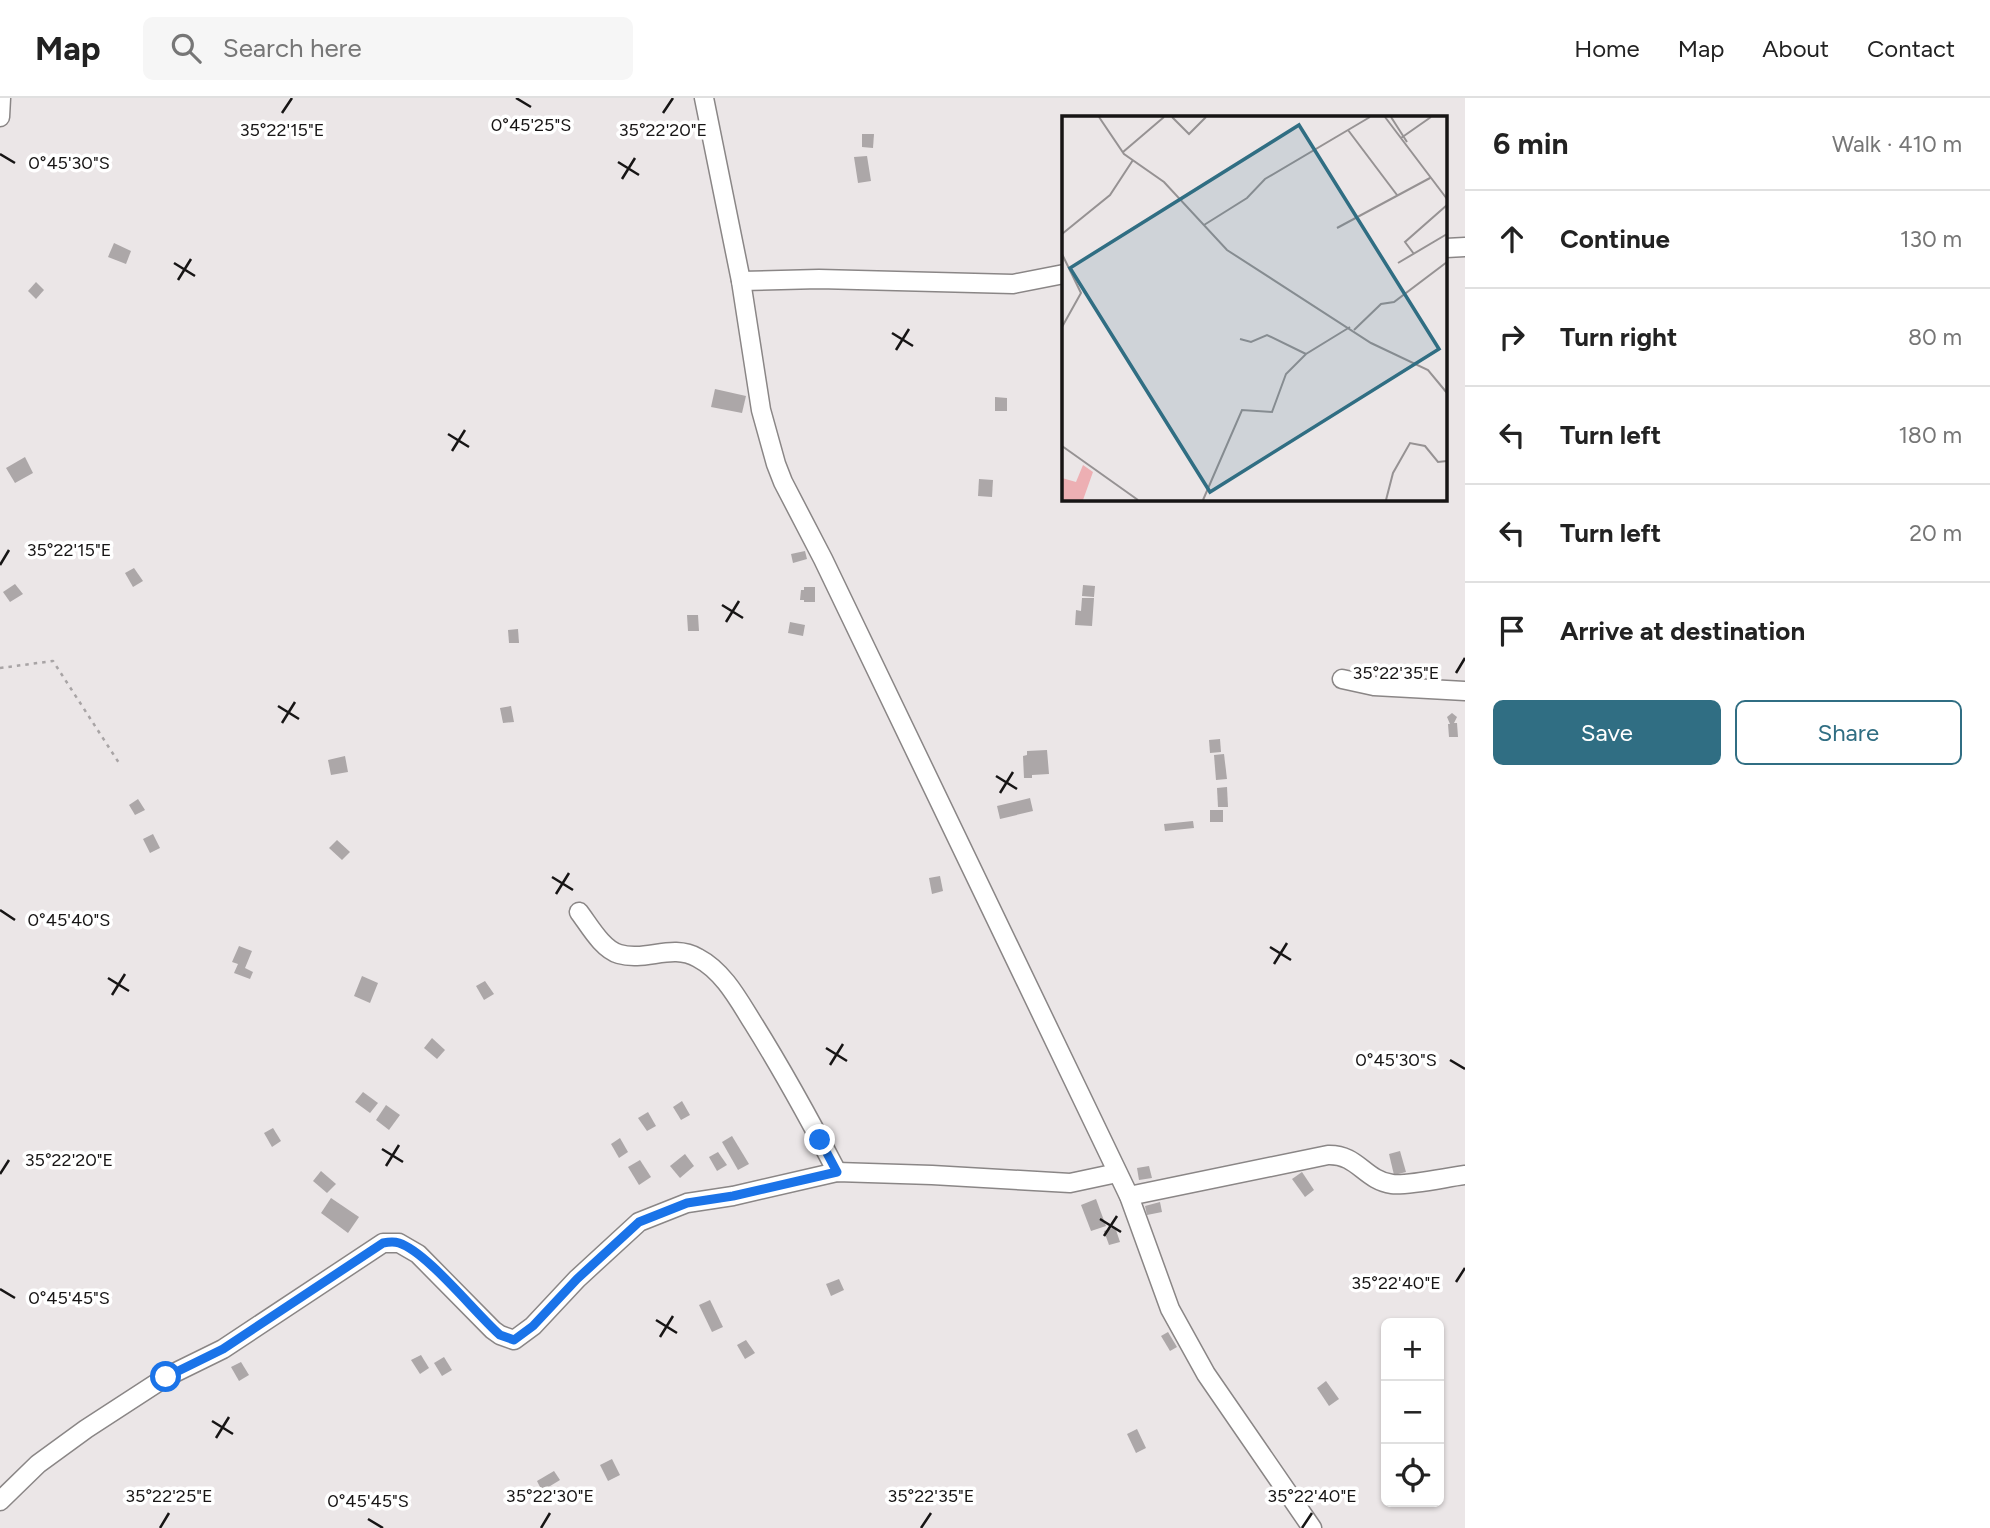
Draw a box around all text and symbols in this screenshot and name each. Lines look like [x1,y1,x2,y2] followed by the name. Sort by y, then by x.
[143,17,633,80] search box
[35,29,101,68] text: Map
[167,29,205,67] icon: search
[223,32,362,64] text: Search here
[1574,34,1640,63] text: Home
[1678,34,1724,63] text: Map
[1762,34,1829,63] text: About
[1867,34,1955,63] text: Contact
[491,114,571,136] text: 0°45'25"S
[1062,116,1448,500] inset map
[240,119,324,141] text: 35°22'15"E
[619,119,707,141] text: 35°22'20"E
[1493,125,1569,162] text: 6 min
[1832,130,1962,158] text: Walk · 410 m
[28,152,110,174] text: 0°45'30"S
[1493,220,1531,258] icon: ahead
[1560,223,1670,255] text: Continue
[1900,225,1962,253] text: 130 m
[1493,318,1531,356] icon: right
[1560,321,1677,353] text: Turn right
[1908,323,1962,351] text: 80 m
[1493,416,1531,454] icon: left
[1560,419,1661,451] text: Turn left
[1898,421,1962,449] text: 180 m
[1493,514,1531,552] icon: left
[1560,517,1661,549] text: Turn left
[1909,519,1962,547] text: 20 m
[27,539,111,561] text: 35°22'15"E
[1493,612,1531,650] icon: arrive
[1560,615,1805,647] text: Arrive at destination
[1352,662,1440,684] text: 35°22'35"E
[1493,700,1721,765] button: Save
[1735,700,1962,765] button: Share
[28,909,110,931] text: 0°45'40"S
[1355,1049,1437,1071] text: 0°45'30"S
[804,1124,835,1155] route end
[25,1149,113,1171] text: 35°22'20"E
[1351,1272,1441,1294] text: 35°22'40"E
[28,1287,110,1309] text: 0°45'45"S
[1381,1318,1444,1507] map controls
[1381,1318,1444,1381] button: +
[150,1361,181,1392] route start
[1381,1381,1444,1444] button: −
[1381,1444,1444,1507] button: locate
[125,1485,213,1507] text: 35°22'25"E
[506,1485,594,1507] text: 35°22'30"E
[887,1485,975,1507] text: 35°22'35"E
[1267,1485,1357,1507] text: 35°22'40"E
[327,1490,409,1512] text: 0°45'45"S

